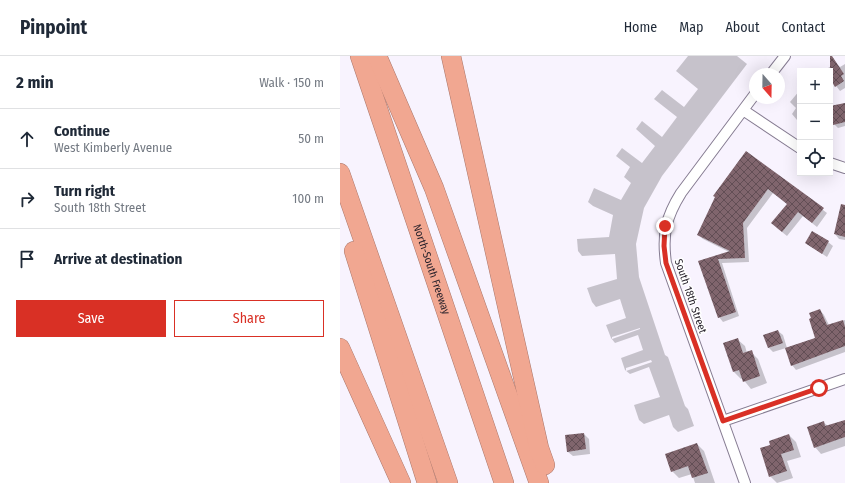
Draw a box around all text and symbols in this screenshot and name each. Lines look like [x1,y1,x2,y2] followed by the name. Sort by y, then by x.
[20,16,87,39] text: Pinpoint
[624,19,657,36] text: Home
[679,19,703,36] text: Map
[725,19,760,36] text: About
[782,19,825,36] text: Contact
[749,68,785,104] north arrow
[797,68,833,176] map controls
[797,68,833,104] button: +
[16,72,54,93] text: 2 min
[259,75,324,90] text: Walk · 150 m
[797,104,833,140] button: −
[54,122,110,140] text: Continue
[16,128,38,150] icon: ahead
[298,131,324,146] text: 50 m
[54,140,172,155] text: West Kimberly Avenue
[797,140,833,176] button: locate
[54,182,115,200] text: Turn right
[16,188,38,210] icon: right
[292,191,324,206] text: 100 m
[54,200,146,215] text: South 18th Street
[656,217,674,235] route end
[410,223,453,316] street label: North-South Freeway
[16,248,38,270] icon: arrive
[54,250,182,268] text: Arrive at destination
[672,257,709,335] street label: South 18th Street
[16,300,166,337] button: Save
[174,300,324,337] button: Share
[810,379,828,397] route start

